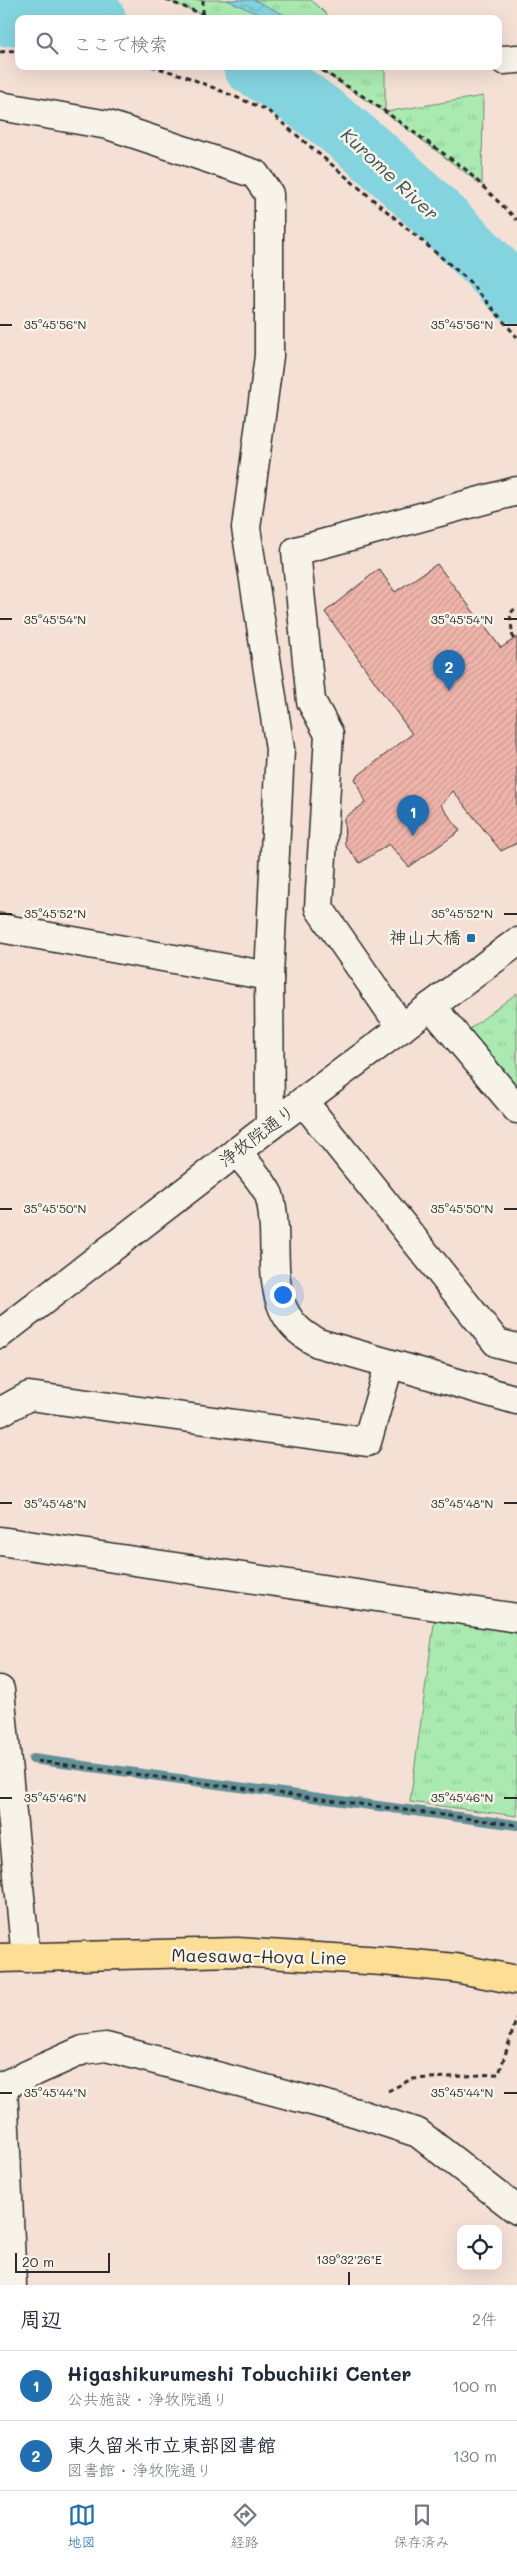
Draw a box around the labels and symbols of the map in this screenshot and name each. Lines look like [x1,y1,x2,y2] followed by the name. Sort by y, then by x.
[336,122,445,225] water label: Kurome River
[24,316,86,332] text: 35°45'56"N
[431,316,493,332] text: 35°45'56"N
[24,611,86,627] text: 35°45'54"N
[431,611,493,627] text: 35°45'54"N
[433,650,465,691] pin: 2
[397,795,429,836] pin: 1
[24,905,86,921] text: 35°45'52"N
[431,905,493,921] text: 35°45'52"N
[389,925,461,949] place label: 神山大橋
[465,932,477,944] marker: 神山大橋
[213,1099,300,1172] street label: 浄牧院通り
[24,1200,86,1216] text: 35°45'50"N
[431,1200,493,1216] text: 35°45'50"N
[270,1282,296,1308] your location
[24,1495,86,1511] text: 35°45'48"N
[431,1495,493,1511] text: 35°45'48"N
[24,1789,86,1805] text: 35°45'46"N
[431,1789,493,1805] text: 35°45'46"N
[171,1942,347,1970] street label: Maesawa-Hoya Line
[24,2084,86,2100] text: 35°45'44"N
[431,2084,493,2100] text: 35°45'44"N
[15,2250,110,2273] scale bar
[316,2251,382,2267] text: 139°32'26"E

